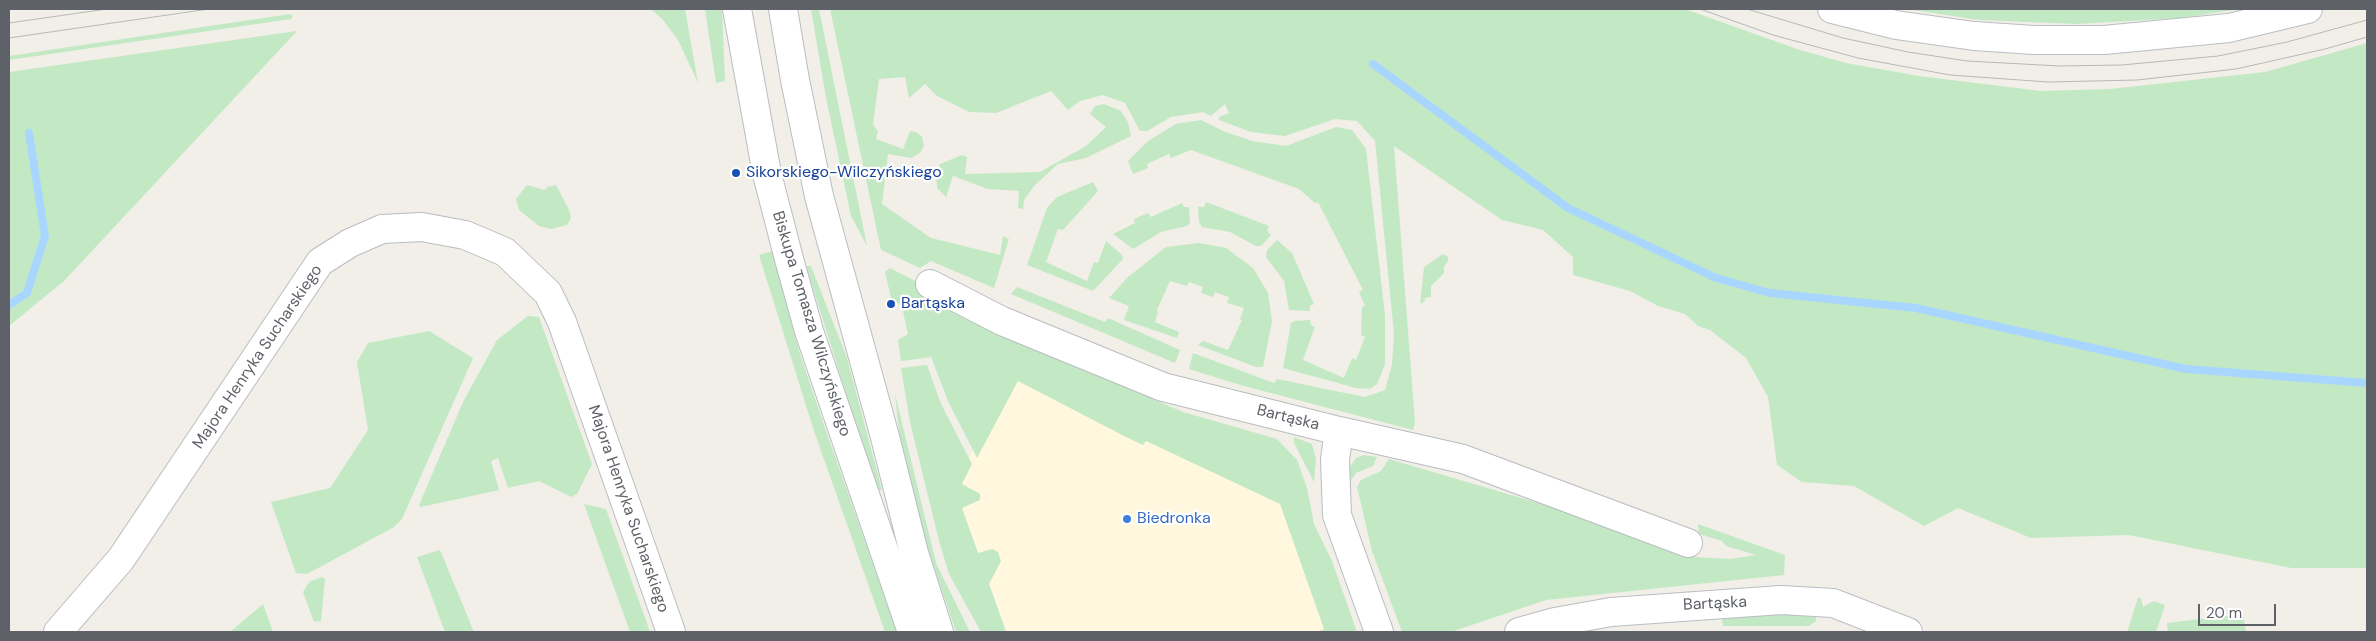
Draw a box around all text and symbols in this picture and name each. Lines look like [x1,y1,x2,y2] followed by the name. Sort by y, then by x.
[746,163,942,183] place label: Sikorskiego-Wilczyńskiego
[730,167,742,179] marker: Sikorskiego-Wilczyńskiego
[768,209,854,439] street label: Biskupa Tomasza Wilczyńskiego
[189,261,327,453] street label: Majora Henryka Sucharskiego
[901,294,965,314] place label: Bartąska
[885,298,897,310] marker: Bartąska
[1255,401,1321,435] street label: Bartąska
[583,403,673,615] street label: Majora Henryka Sucharskiego
[1137,509,1211,529] place label: Biedronka
[1121,513,1133,525] marker: Biedronka
[1683,593,1747,615] street label: Bartąska
[2201,594,2278,626] scale bar
[2206,603,2242,623] text: 20 m

